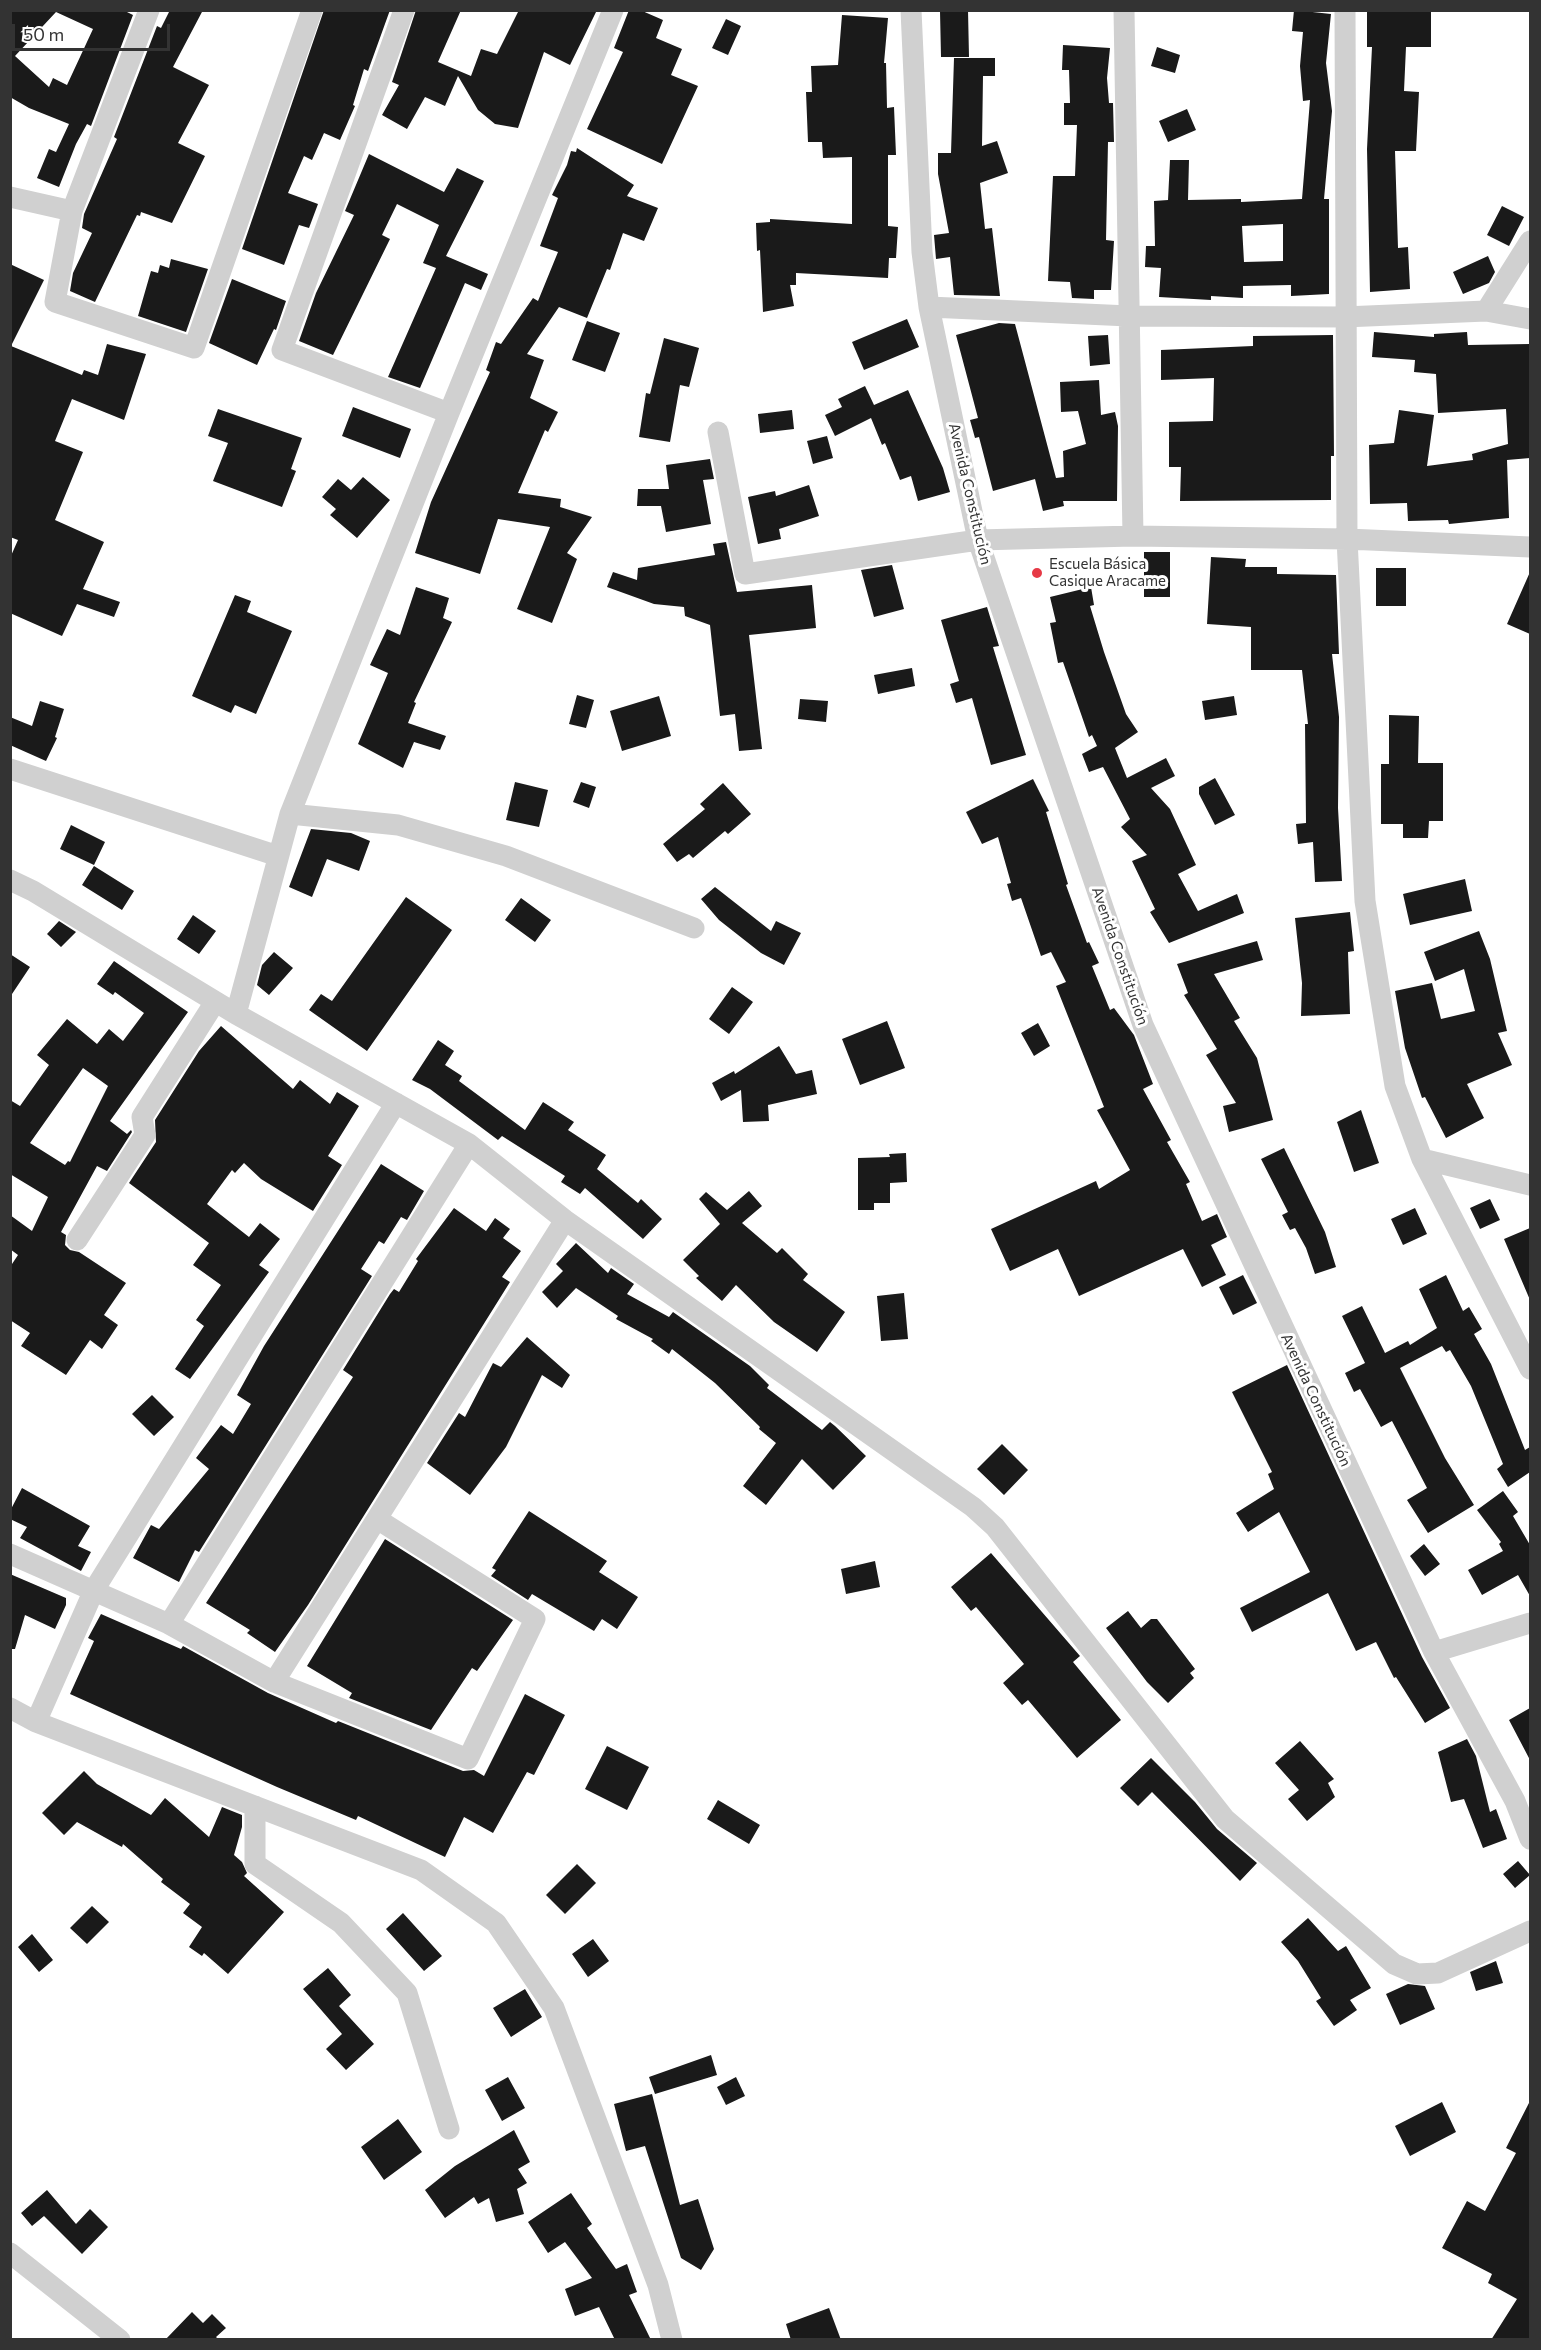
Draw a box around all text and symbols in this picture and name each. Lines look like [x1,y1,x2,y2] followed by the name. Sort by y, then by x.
[15,12,172,50] scale bar
[23,23,64,45] text: 50 m
[945,421,995,567] street label: Avenida Constitución
[1049,555,1166,590] place label: Escuela Básica Casique Aracame
[1030,566,1044,580] marker: Escuela Básica Casique Aracame
[1088,885,1152,1027] street label: Avenida Constitución
[1277,1331,1355,1469] street label: Avenida Constitución

